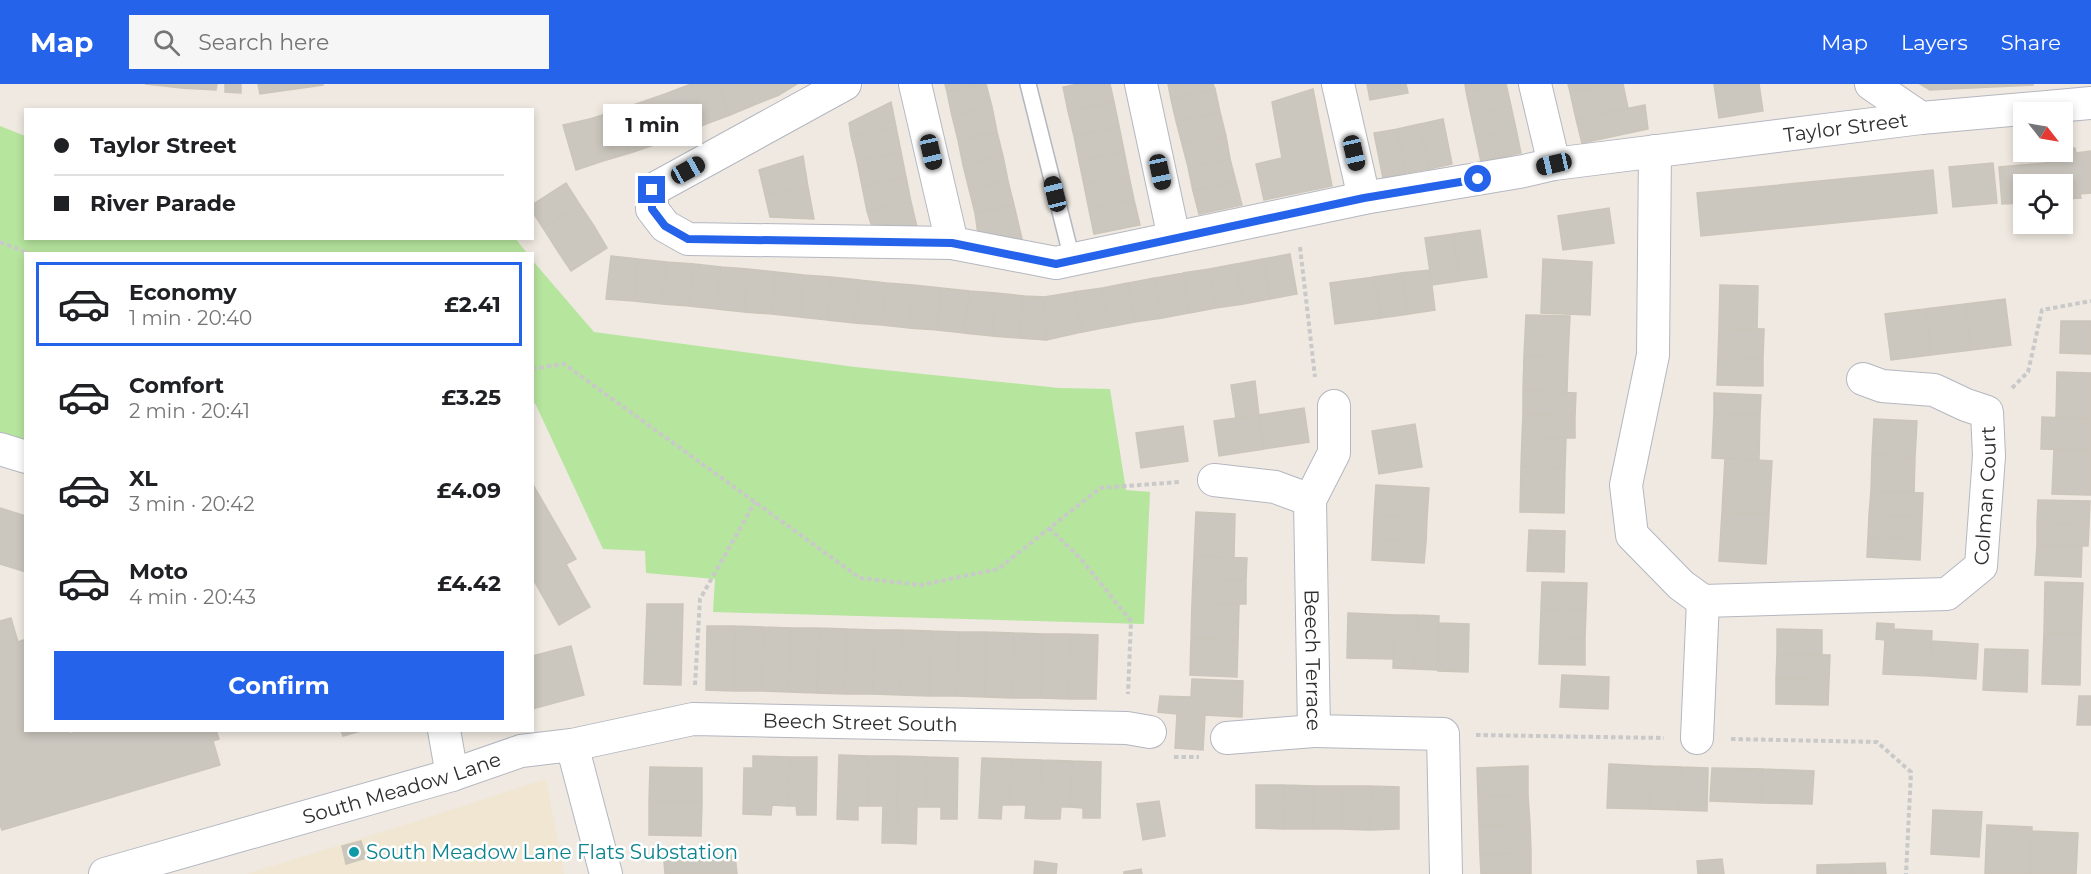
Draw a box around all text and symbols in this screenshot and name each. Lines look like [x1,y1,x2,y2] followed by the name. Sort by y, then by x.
[129,15,549,69] search box
[30,25,93,59] text: Map
[150,26,183,59] icon: search
[198,29,329,56] text: Search here
[1821,30,1868,55] text: Map
[1901,30,1968,55] text: Layers
[2001,30,2061,55] text: Share
[2013,102,2073,162] north arrow
[2013,102,2073,234] map controls
[602,103,702,145] callout: 1 min
[1782,108,1909,147] street label: Taylor Street
[625,113,680,137] text: 1 min
[90,132,237,159] text: Taylor Street
[918,132,944,172] car
[1341,133,1367,173] car
[1534,151,1574,177] car
[668,153,708,187] car
[1147,153,1173,191] car
[1464,165,1491,192] route start
[1042,174,1068,214] car
[2013,174,2073,234] button: locate
[638,176,665,203] route end
[90,190,236,217] text: River Parade
[57,277,111,331] icon: car
[129,279,237,306] text: Economy
[444,291,501,318] text: £2.41
[129,306,252,330] text: 1 min · 20:40
[57,370,111,424] icon: car
[129,372,224,399] text: Comfort
[441,384,501,411] text: £3.25
[129,399,250,423] text: 2 min · 20:41
[1969,425,2001,566] street label: Colman Court
[57,463,111,517] icon: car
[129,465,158,492] text: XL
[437,477,501,504] text: £4.09
[129,492,255,516] text: 3 min · 20:42
[57,556,111,610] icon: car
[129,558,188,585] text: Moto
[437,570,501,597] text: £4.42
[129,585,256,609] text: 4 min · 20:43
[1300,589,1326,731] street label: Beech Terrace
[54,651,504,720] button: Confirm
[763,708,958,736] street label: Beech Street South
[300,747,504,829] street label: South Meadow Lane
[366,840,738,864] place label: South Meadow Lane Flats Substation
[347,845,361,859] marker: South Meadow Lane Flats Substation

